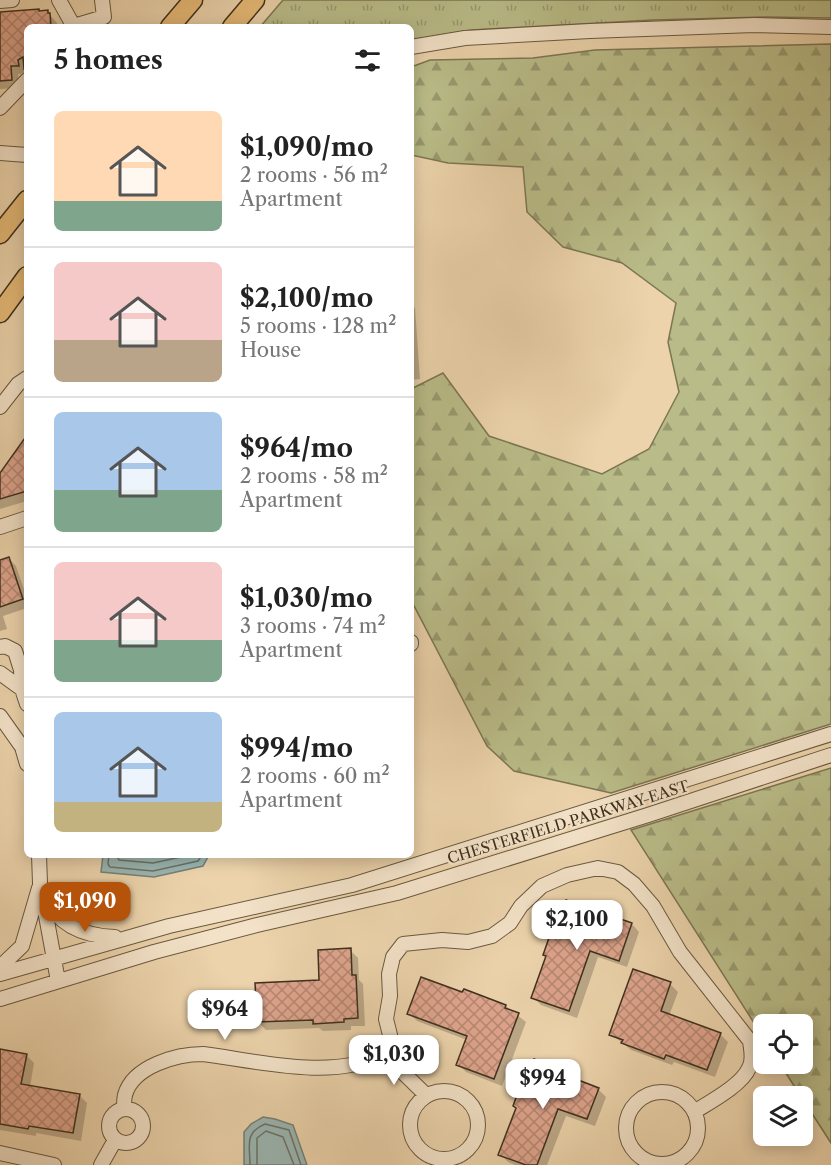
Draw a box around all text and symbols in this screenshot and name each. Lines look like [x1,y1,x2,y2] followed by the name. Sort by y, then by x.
[54,44,163,76] text: 5 homes
[351,44,384,77] icon: filters
[240,131,373,163] text: $1,090/mo
[102,135,174,207] icon: home
[240,163,388,187] text: 2 rooms · 56 m²
[240,187,343,211] text: Apartment
[240,282,373,314] text: $2,100/mo
[102,286,174,358] icon: home
[240,314,396,338] text: 5 rooms · 128 m²
[240,338,301,362] text: House
[240,432,353,464] text: $964/mo
[102,436,174,508] icon: home
[240,464,388,488] text: 2 rooms · 58 m²
[240,488,343,512] text: Apartment
[240,582,373,614] text: $1,030/mo
[102,586,174,658] icon: home
[240,614,386,638] text: 3 rooms · 74 m²
[240,638,343,662] text: Apartment
[240,732,353,764] text: $994/mo
[102,736,174,808] icon: home
[240,764,390,788] text: 2 rooms · 60 m²
[445,776,692,868] street label: CHESTERFIELD PARKWAY EAST
[240,788,343,812] text: Apartment
[36,882,134,933] pin: $1,090
[54,889,116,913] text: $1,090
[528,900,626,951] pin: $2,100
[546,907,608,931] text: $2,100
[189,990,261,1041] pin: $964
[202,997,248,1021] text: $964
[753,1014,813,1146] map controls
[753,1014,813,1074] button: locate
[345,1035,443,1086] pin: $1,030
[363,1042,425,1066] text: $1,030
[507,1059,579,1110] pin: $994
[520,1066,566,1090] text: $994
[753,1086,813,1146] button: layers

